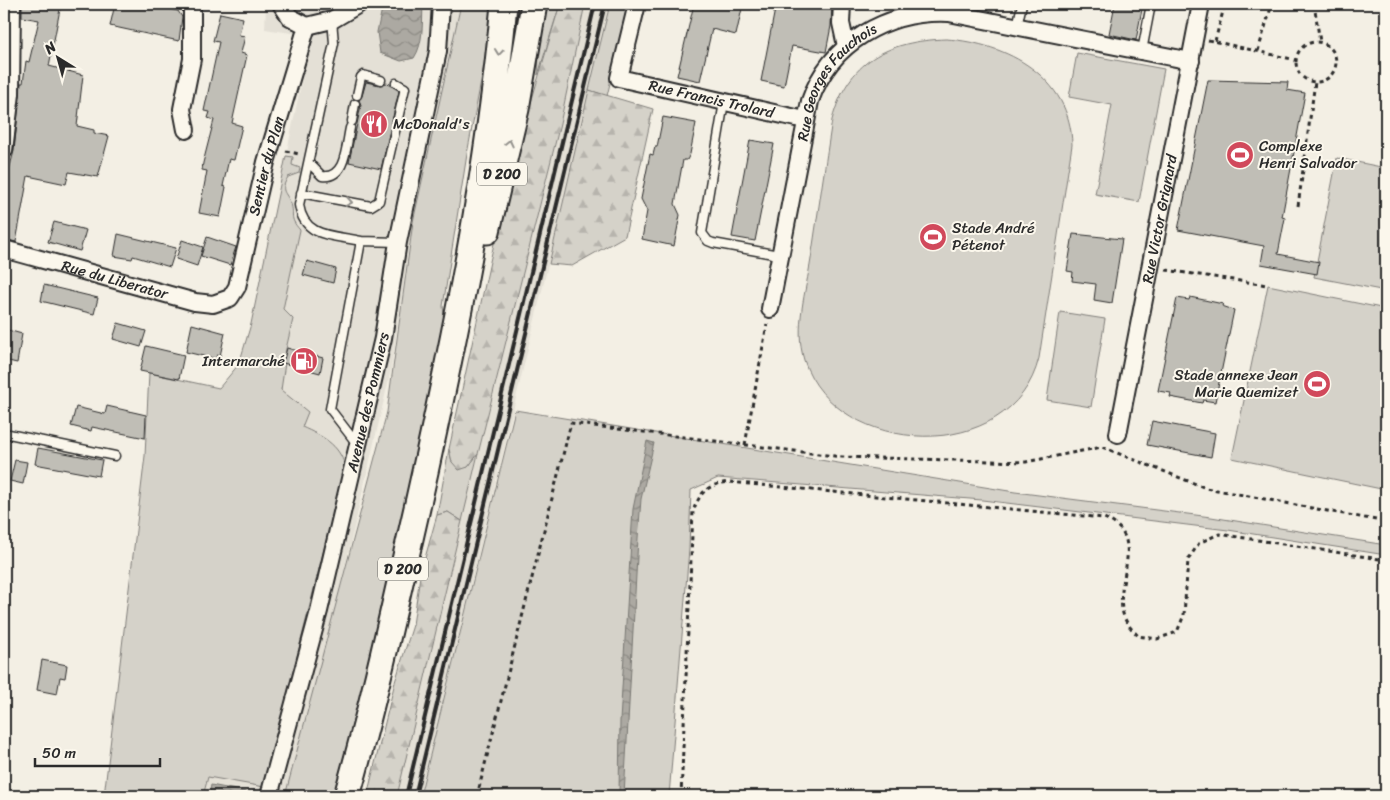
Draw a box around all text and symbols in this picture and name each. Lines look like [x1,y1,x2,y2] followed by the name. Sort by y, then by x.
[790,16,882,143] street label: Rue Georges Fauchois
[32,32,82,82] north arrow
[38,35,62,62] text: N
[494,49,505,57] one-way arrow
[646,72,778,126] street label: Rue Francis Trolard
[359,109,389,139] restaurant icon: McDonald's
[393,111,470,137] place label: McDonald's
[241,113,292,218] street label: Sentier du Plan
[1259,133,1358,176] place label: Complexe Henri Salvador
[503,138,514,147] one-way arrow
[1225,140,1255,170] sports icon: Complexe Henri Salvador
[1134,151,1185,286] street label: Rue Victor Grignard
[477,162,527,185] road number: D 200
[345,197,353,207] one-way arrow
[952,215,1035,258] place label: Stade André Pétenot
[918,222,948,252] sports icon: Stade André Pétenot
[59,253,172,307] street label: Rue du Liberator
[339,331,397,476] street label: Avenue des Pommiers
[289,346,319,376] fuel station icon: Intermarché
[201,348,285,374] place label: Intermarché
[1174,362,1299,405] place label: Stade annexe Jean Marie Quemizet
[1302,369,1332,399] sports icon: Stade annexe Jean Marie Quemizet
[378,558,428,580] road number: D 200
[35,735,160,767] scale bar
[42,740,77,766] text: 50 m

